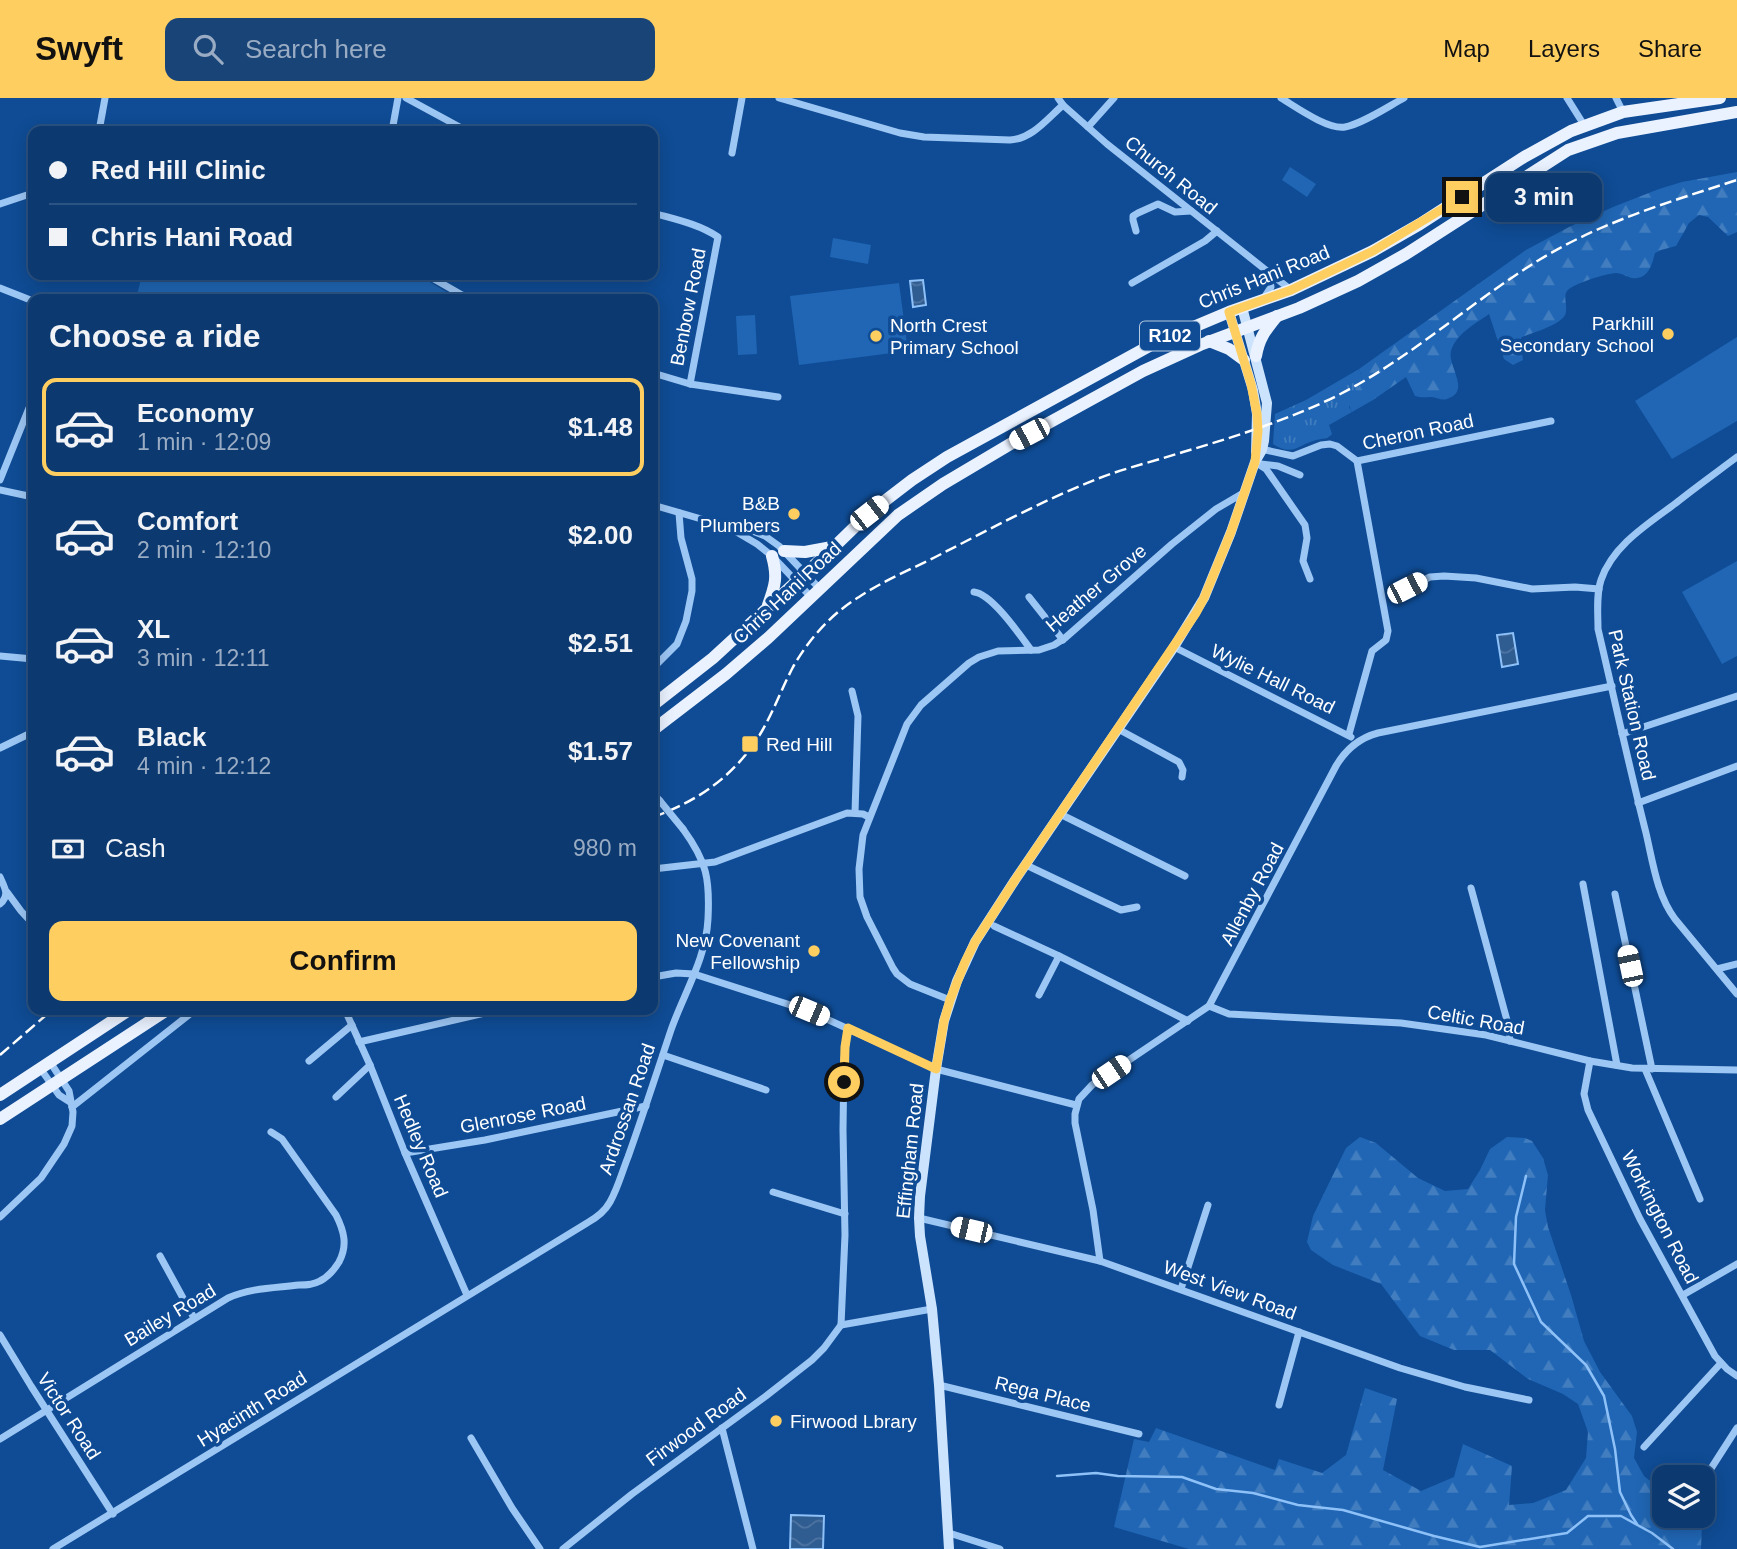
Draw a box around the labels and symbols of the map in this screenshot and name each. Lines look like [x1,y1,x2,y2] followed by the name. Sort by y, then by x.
[1121,132,1221,218] street label: Church Road
[1486,172,1602,222] callout: 3 min
[1446,181,1478,213] route end
[1195,241,1333,313] street label: Chris Hani Road
[666,246,710,368] street label: Benbow Road
[1500,313,1654,356] place label: Parkhill Secondary School
[890,315,1019,358] place label: North Crest Primary School
[1140,322,1200,350] road number: R102
[1660,326,1676,342] marker: Parkhill Secondary School
[868,328,884,344] marker: North Crest Primary School
[1361,410,1475,454] street label: Cheron Road
[1006,415,1053,453] car
[846,492,893,534] car
[700,493,780,536] place label: B&B Plumbers
[786,506,802,522] marker: B&B Plumbers
[729,538,845,648] street label: Chris Hani Road
[1042,540,1150,636] street label: Heather Grove
[1384,569,1431,607] car
[1604,628,1660,782] street label: Park Station Road
[1208,640,1338,718] street label: Wylie Hall Road
[740,734,760,754] marker: Red Hill
[766,734,833,755] place label: Red Hill
[1216,839,1288,949] street label: Allenby Road
[675,930,801,973] place label: New Covenant Fellowship
[806,943,822,959] marker: New Covenant Fellowship
[1616,943,1645,989] car
[786,993,833,1029] car
[1426,1001,1526,1039] street label: Celtic Road
[595,1041,659,1177] street label: Ardrossan Road
[1088,1052,1135,1092] car
[828,1066,860,1098] route start
[892,1082,928,1220] street label: Effingham Road
[390,1091,452,1201] street label: Hedley Road
[458,1093,588,1137] street label: Glenrose Road
[1617,1147,1703,1287] street label: Workington Road
[949,1215,994,1245] car
[1161,1256,1299,1324] street label: West View Road
[121,1280,219,1350] street label: Bailey Road
[194,1367,310,1451] street label: Hyacinth Road
[33,1369,105,1463] street label: Victor Road
[993,1372,1093,1416] street label: Rega Place
[642,1384,750,1470] street label: Firwood Road
[790,1411,917,1432] place label: Firwood Lbrary
[768,1413,784,1429] marker: Firwood Lbrary

